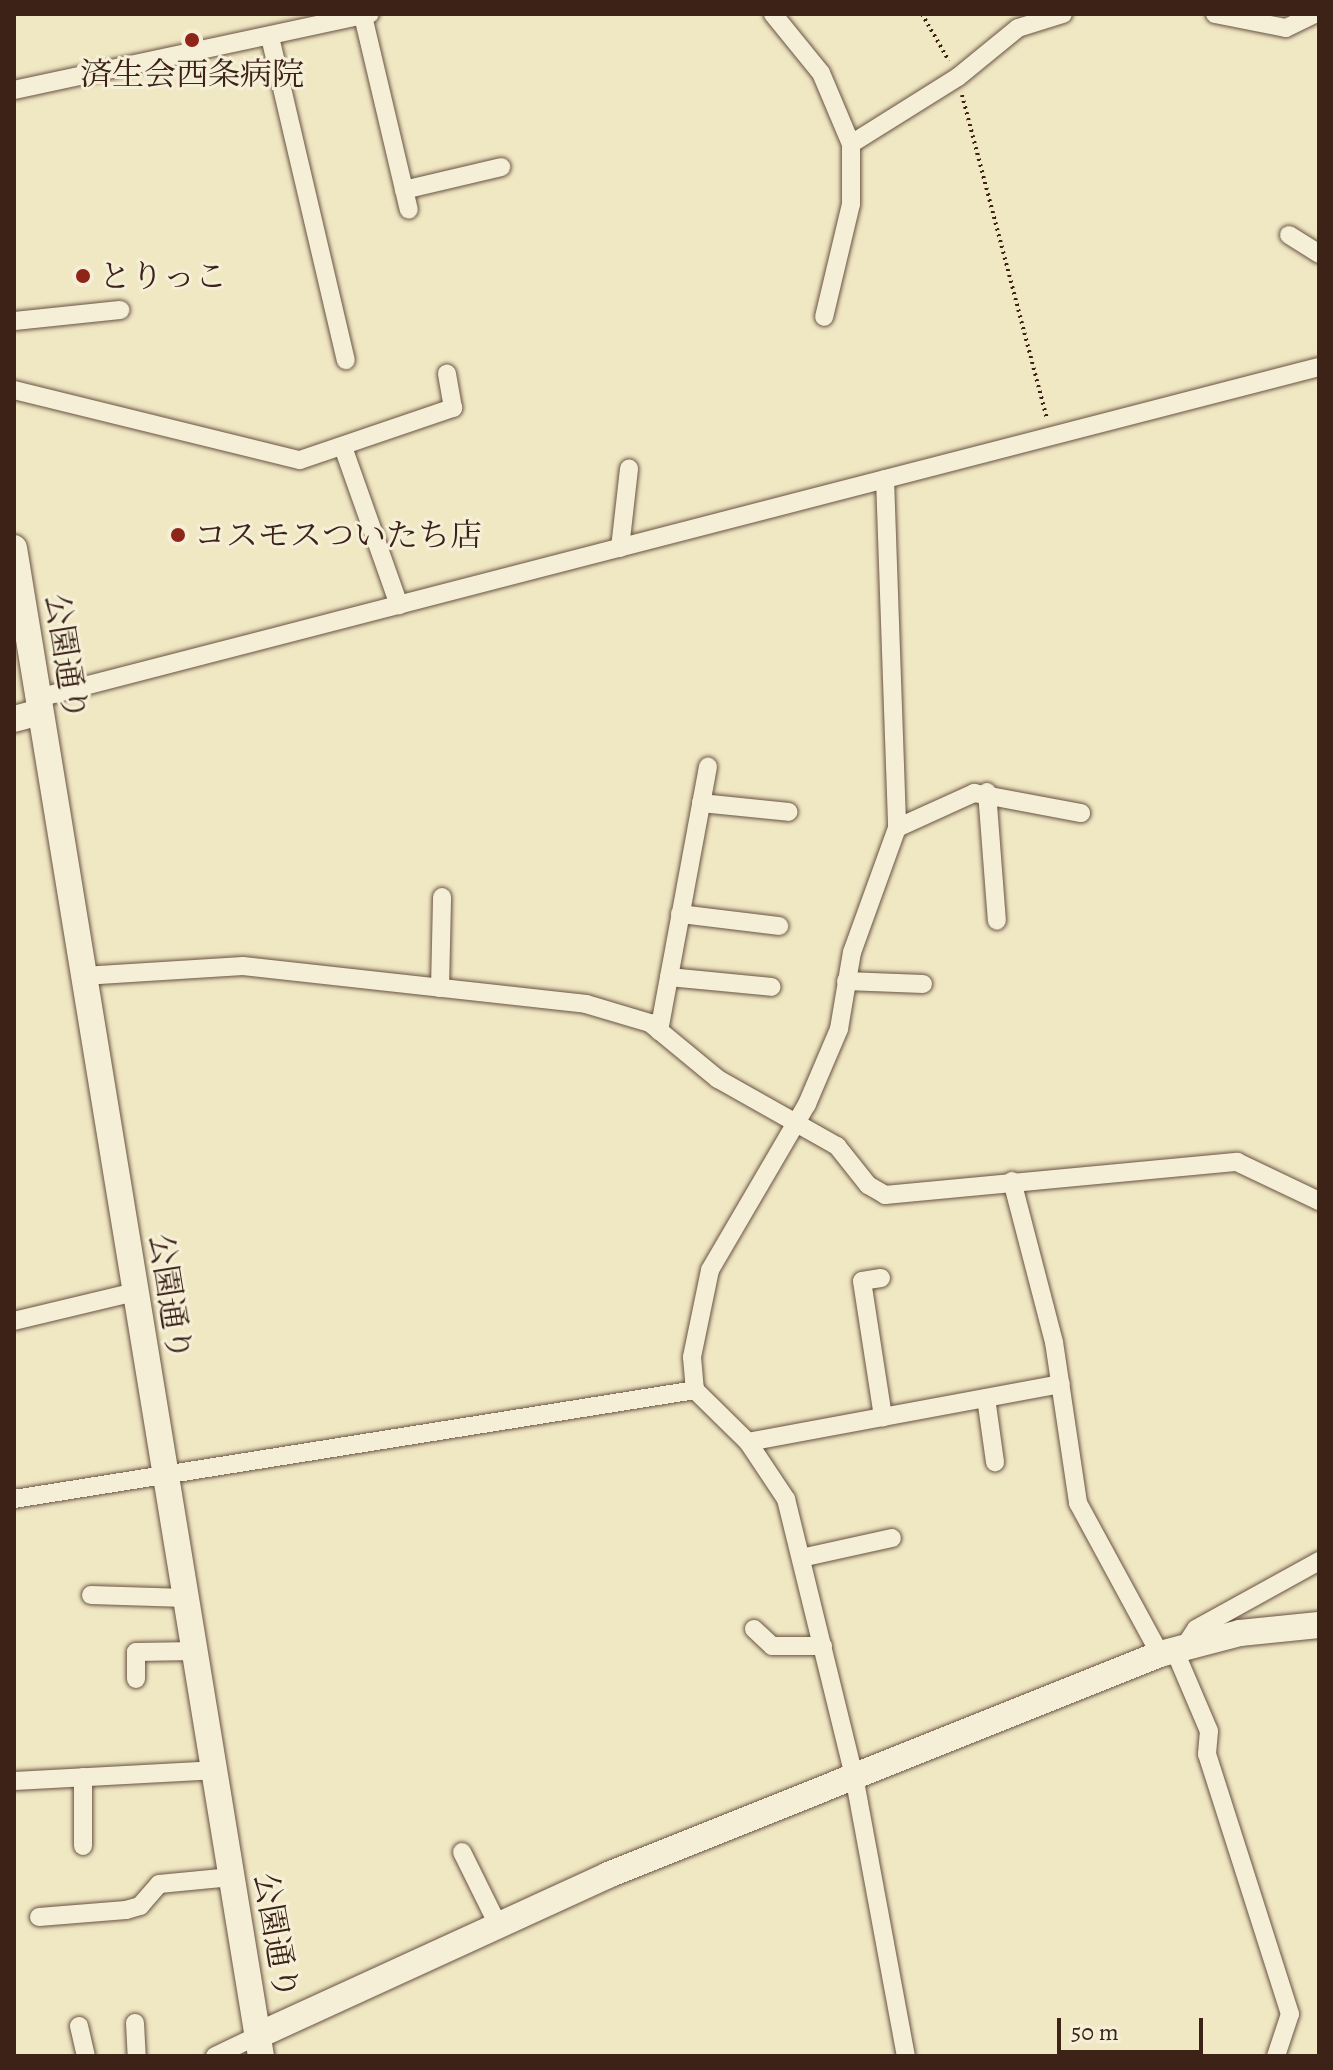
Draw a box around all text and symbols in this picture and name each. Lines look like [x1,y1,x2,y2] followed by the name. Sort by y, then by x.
[181,29,203,51] marker: 済生会西条病院
[80,55,304,93] place label: 済生会西条病院
[99,257,227,295] place label: とりっこ
[74,267,92,285] marker: とりっこ
[194,516,482,554] place label: コスモスついたち店
[169,526,187,544] marker: コスモスついたち店
[37,591,95,723] street label: 公園通り
[141,1231,199,1363] street label: 公園通り
[246,1870,306,2002] street label: 公園通り
[1061,2002,1207,2052] scale bar
[1071,2016,1119,2048] text: 50 m

